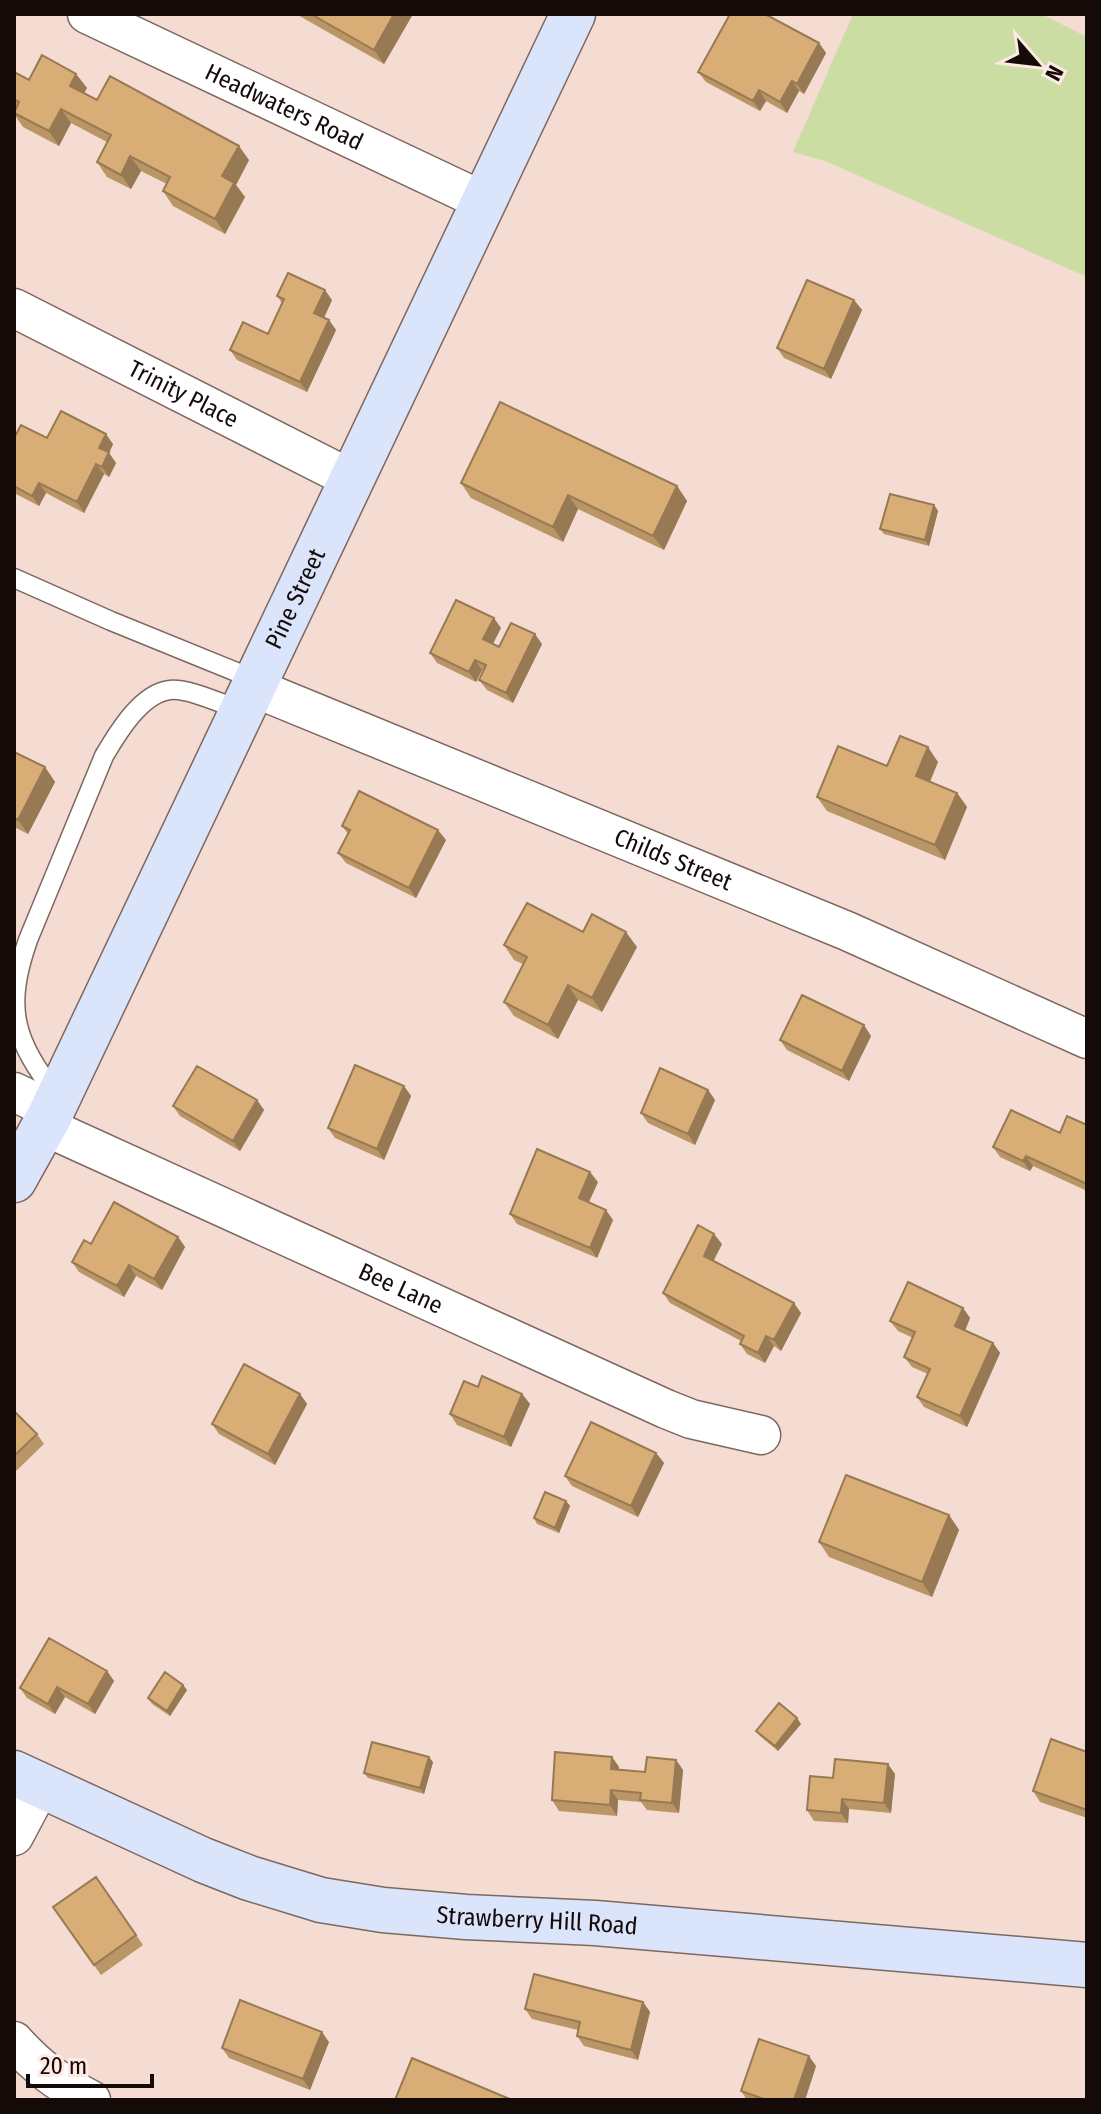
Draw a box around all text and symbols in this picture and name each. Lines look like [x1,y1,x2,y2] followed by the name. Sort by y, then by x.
[997,24,1077,104] north arrow
[201,58,367,156] street label: Headwaters Road
[1039,61,1069,85] text: N
[124,354,243,434] street label: Trinity Place
[259,544,331,653] street label: Pine Street
[610,823,736,896] street label: Childs Street
[354,1257,447,1320] street label: Bee Lane
[435,1901,639,1941] street label: Strawberry Hill Road
[28,2038,152,2088] scale bar
[40,2052,87,2080] text: 20 m

